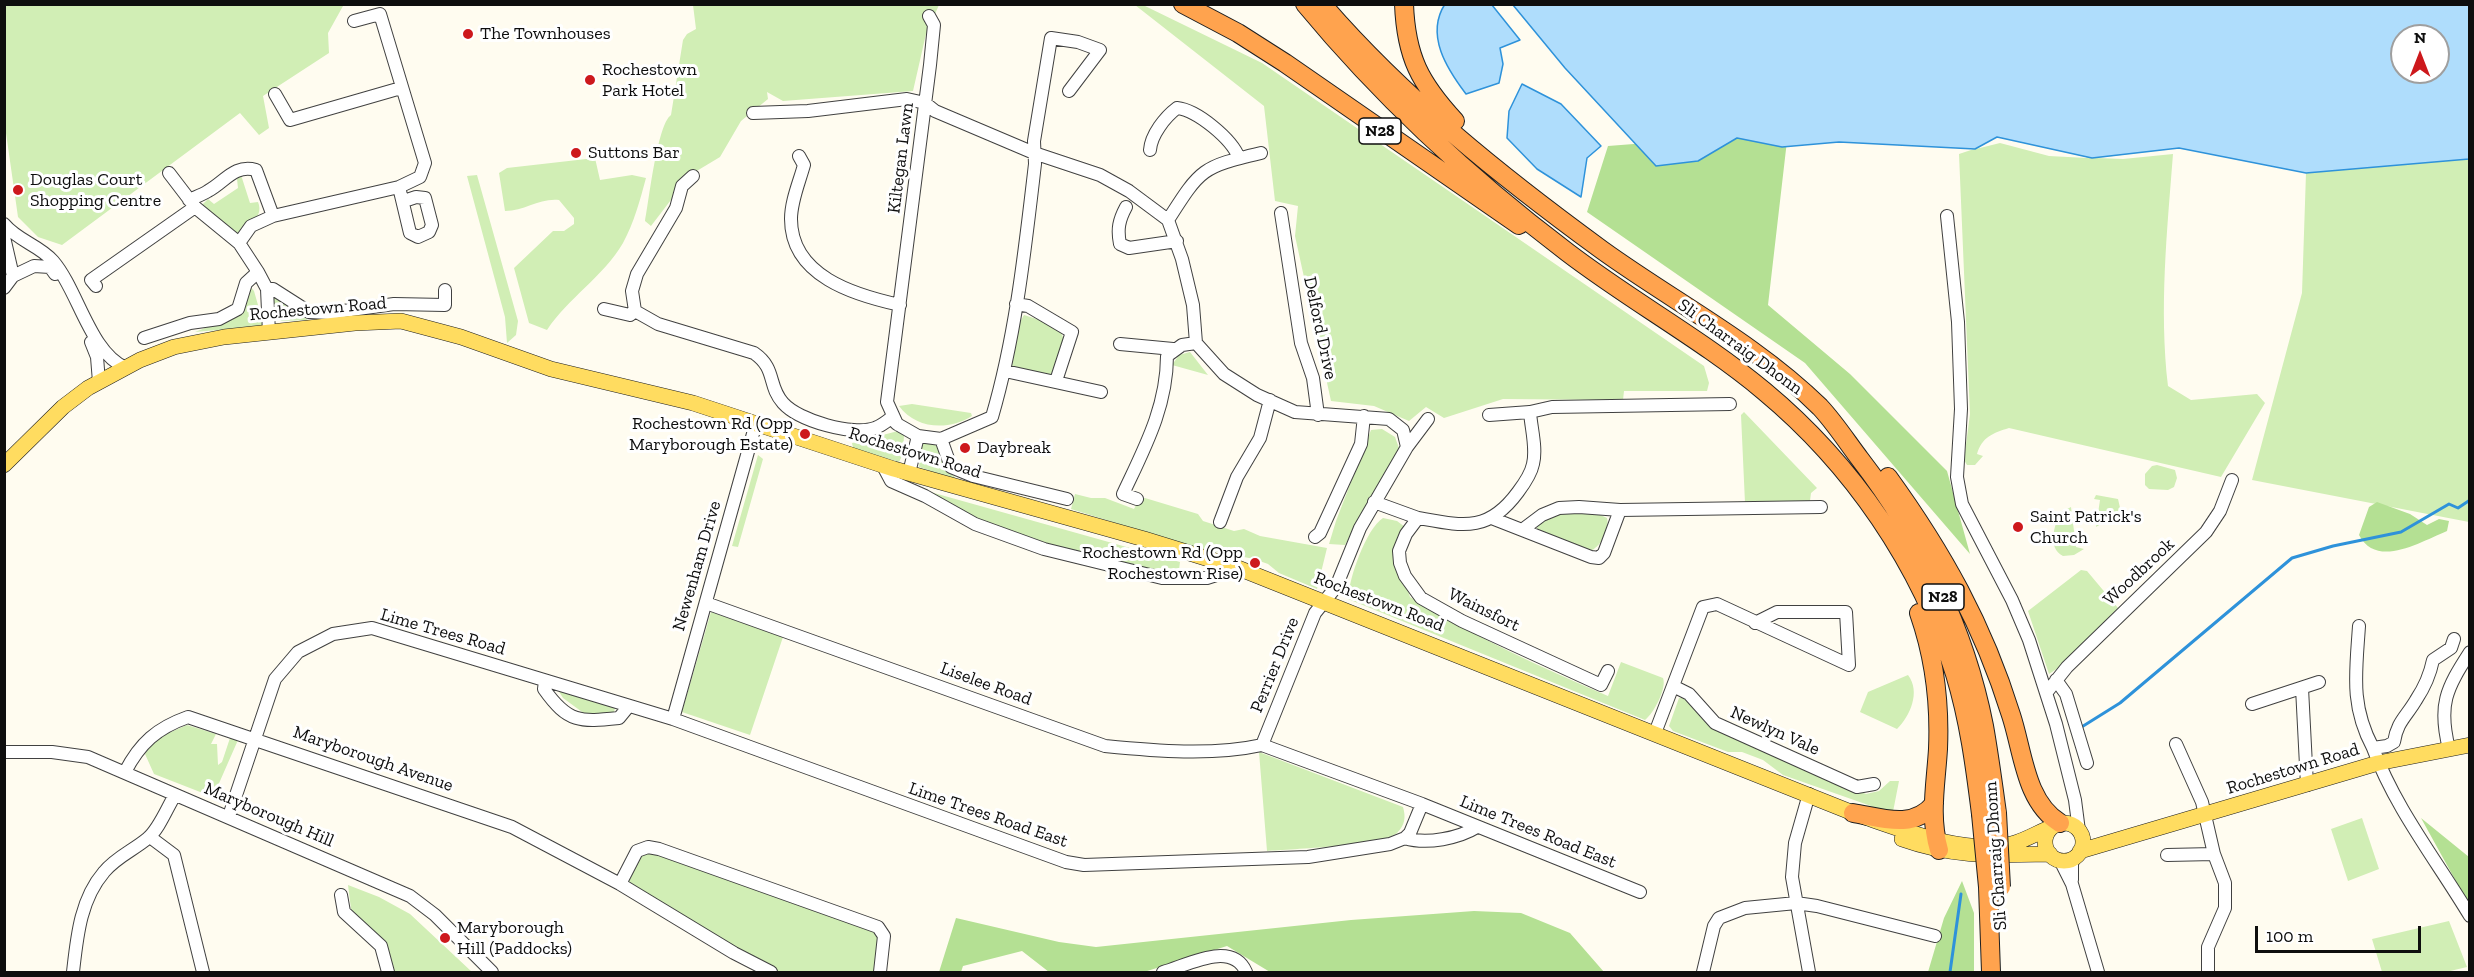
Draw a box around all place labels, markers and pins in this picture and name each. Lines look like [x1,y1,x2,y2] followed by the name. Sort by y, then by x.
[480,23,611,45] place label: The Townhouses
[461,27,475,41] marker: The Townhouses
[602,59,697,101] place label: Rochestown Park Hotel
[583,73,597,87] marker: Rochestown Park Hotel
[588,142,680,164] place label: Suttons Bar
[569,146,583,160] marker: Suttons Bar
[30,169,161,212] place label: Douglas Court Shopping Centre
[11,183,25,197] marker: Douglas Court Shopping Centre
[629,413,793,456] place label: Rochestown Rd (Opp Maryborough Estate)
[798,427,812,441] marker: Rochestown Rd (Opp Maryborough Estate)
[977,437,1051,459] place label: Daybreak
[958,441,972,455] marker: Daybreak
[2030,506,2142,548] place label: Saint Patrick's Church
[2011,520,2025,534] marker: Saint Patrick's Church
[1082,542,1243,584] place label: Rochestown Rd (Opp Rochestown Rise)
[1248,556,1262,570] marker: Rochestown Rd (Opp Rochestown Rise)
[457,917,572,960] place label: Maryborough Hill (Paddocks)
[438,931,452,945] marker: Maryborough Hill (Paddocks)

